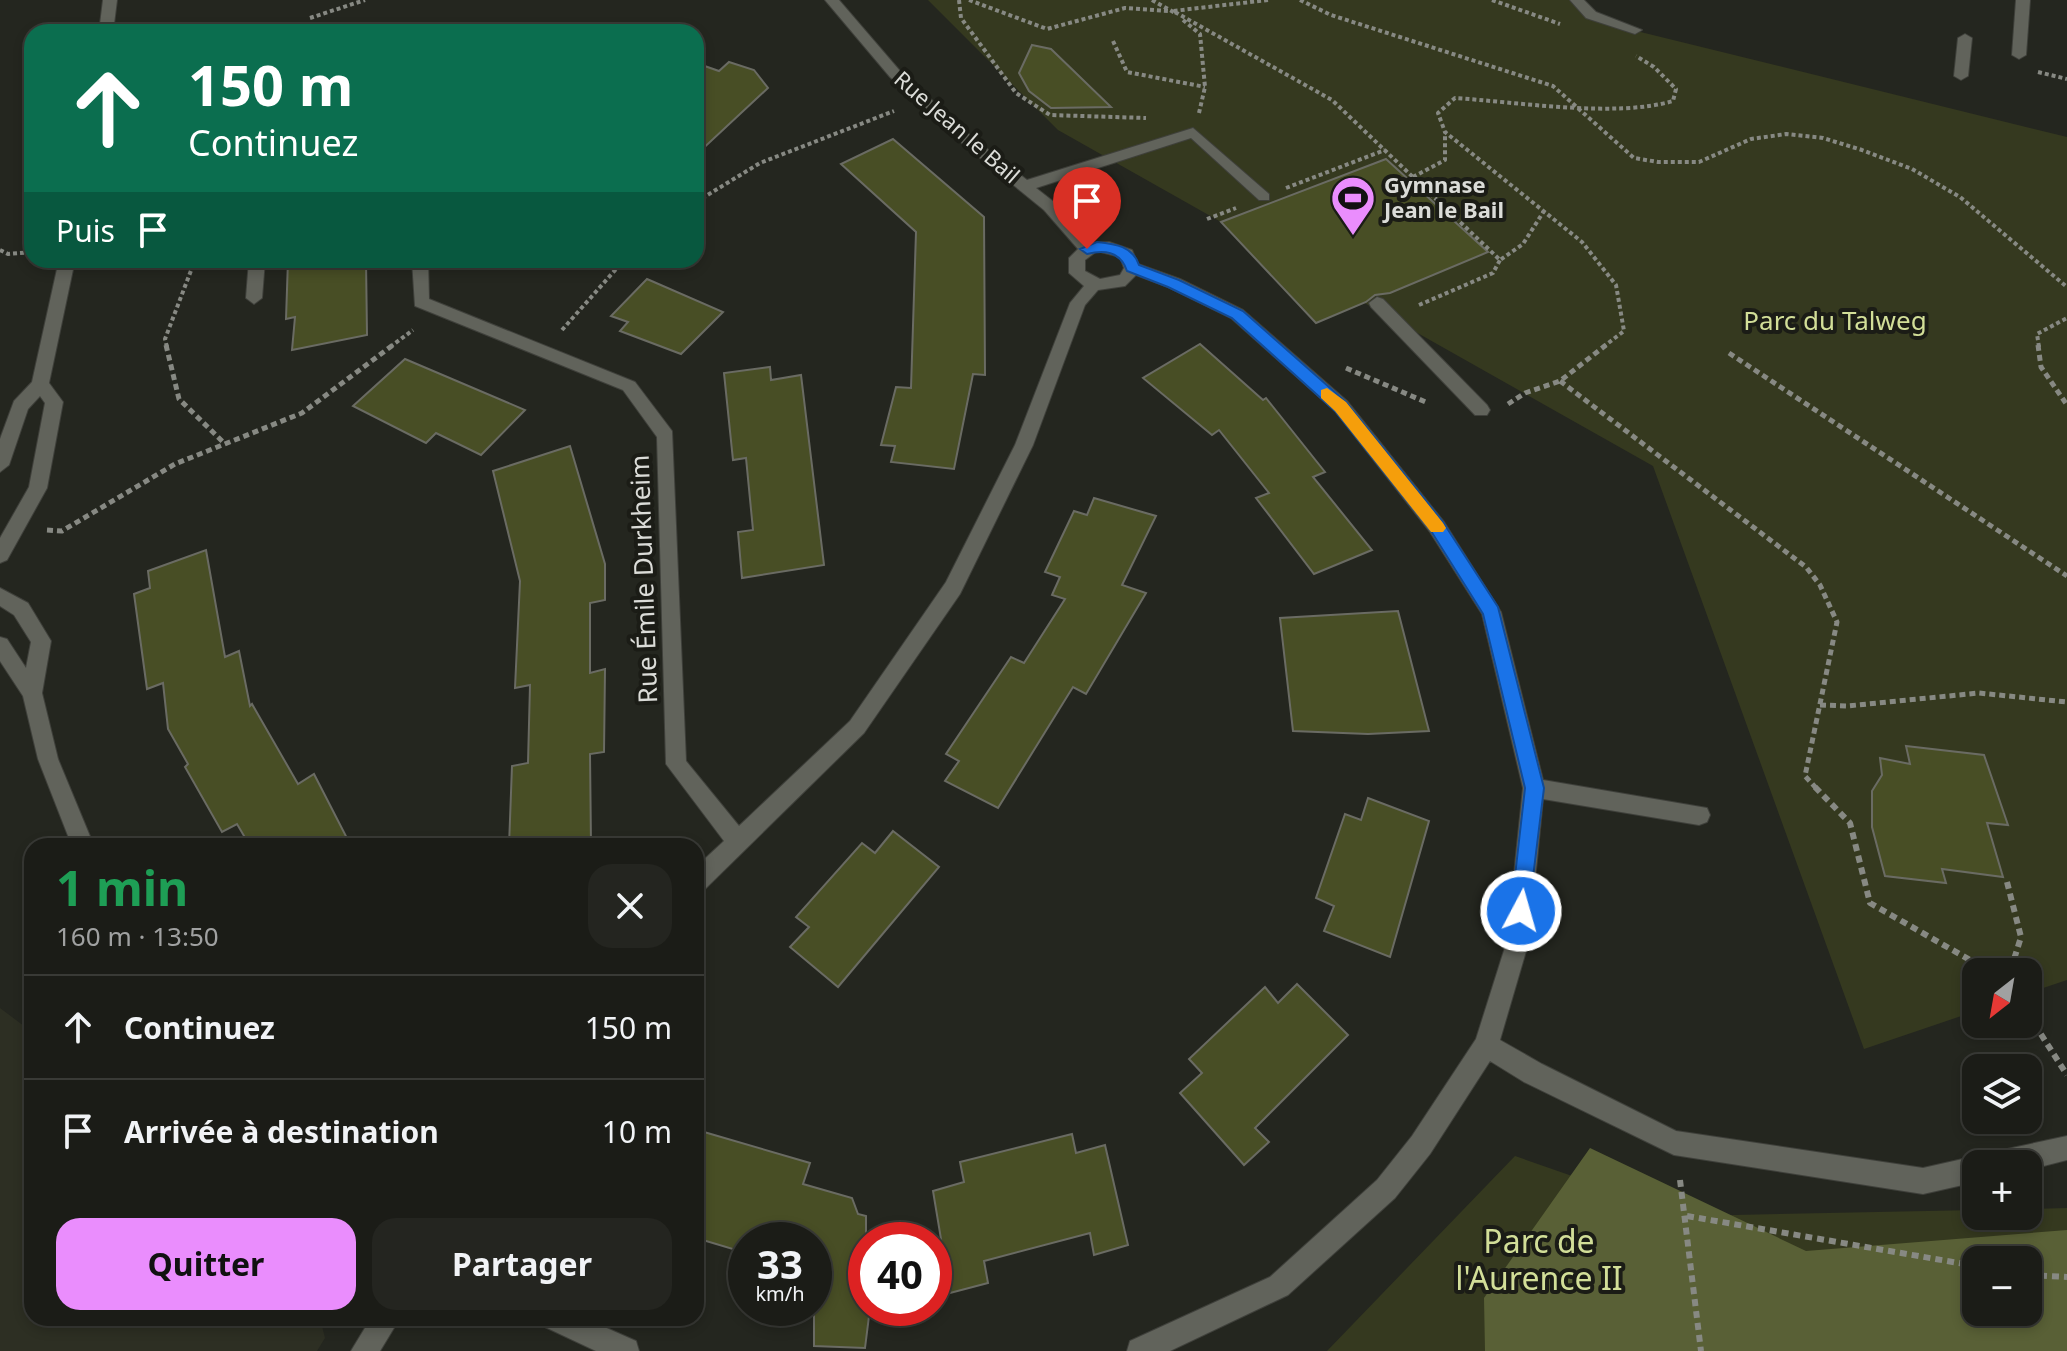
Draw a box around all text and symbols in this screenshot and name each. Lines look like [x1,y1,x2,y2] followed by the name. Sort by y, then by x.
[188,46,353,122] text: 150 m
[56,56,160,160] icon: ahead
[888,63,1027,189] street label: Rue Jean le Bail
[188,118,358,167] text: Continuez
[1053,167,1121,249] pin
[1382,169,1504,224] place label: Gymnase Jean le Bail
[1329,174,1377,237] sports icon: Gymnase Jean le Bail
[1065,179,1109,223] icon: arrive
[131,208,175,252] icon: arrive
[56,210,115,251] text: Puis
[1743,302,1927,338] park label: Parc du Talweg
[621,454,665,704] street label: Rue Émile Durkheim
[56,855,188,920] text: 1 min
[588,864,672,948] button: close
[1479,869,1563,953] position arrow
[56,918,219,954] text: 160 m · 13:50
[1962,958,2042,1038] north arrow
[1962,958,2042,1326] map controls
[56,1005,100,1049] icon: ahead
[124,1007,275,1048] text: Continuez
[585,1007,672,1048] text: 150 m
[1962,1054,2042,1134] button: layers
[56,1109,100,1153] icon: arrive
[124,1111,439,1152] text: Arrivée à destination
[602,1111,672,1152] text: 10 m
[1962,1150,2042,1230] button: +
[56,1218,356,1310] button: Quitter
[372,1218,672,1310] button: Partager
[1455,1219,1623,1299] park label: Parc de l'Aurence II
[848,1222,952,1326] speed limit sign: 40
[757,1236,803,1291] text: 33
[1962,1246,2042,1326] button: −
[755,1280,805,1307] text: km/h

